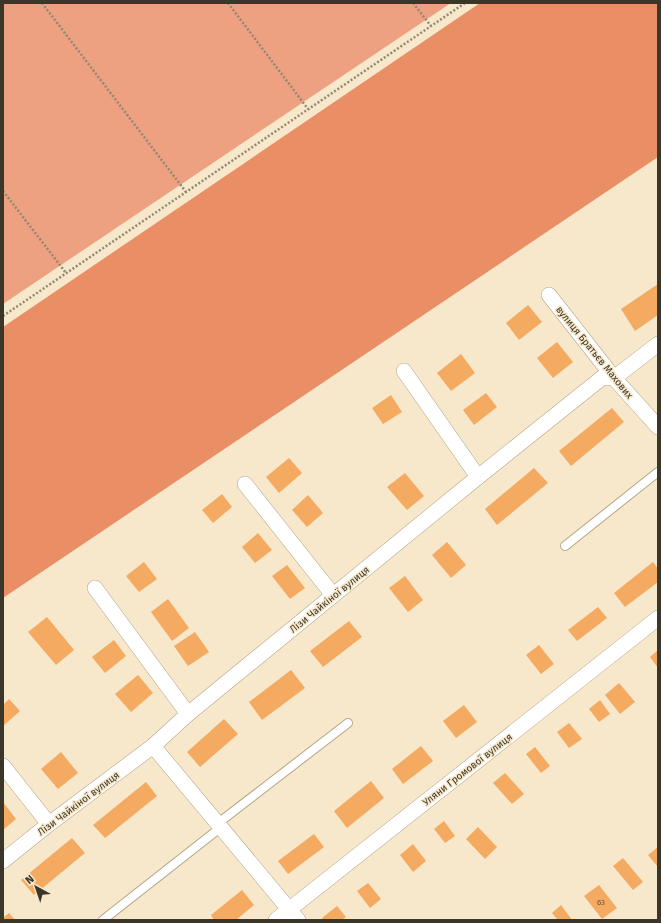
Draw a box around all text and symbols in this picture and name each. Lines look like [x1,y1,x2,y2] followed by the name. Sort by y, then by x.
[553,304,635,402] street label: вулиця Братьєв Махових
[287,563,372,636] street label: Лізи Чайкіної вулиця
[420,730,515,809] street label: Уляни Громової вулиця
[35,768,122,838] street label: Лізи Чайкіної вулиця
[16,867,56,907] north arrow
[23,872,37,887] text: N
[597,898,605,907] house number: 63

